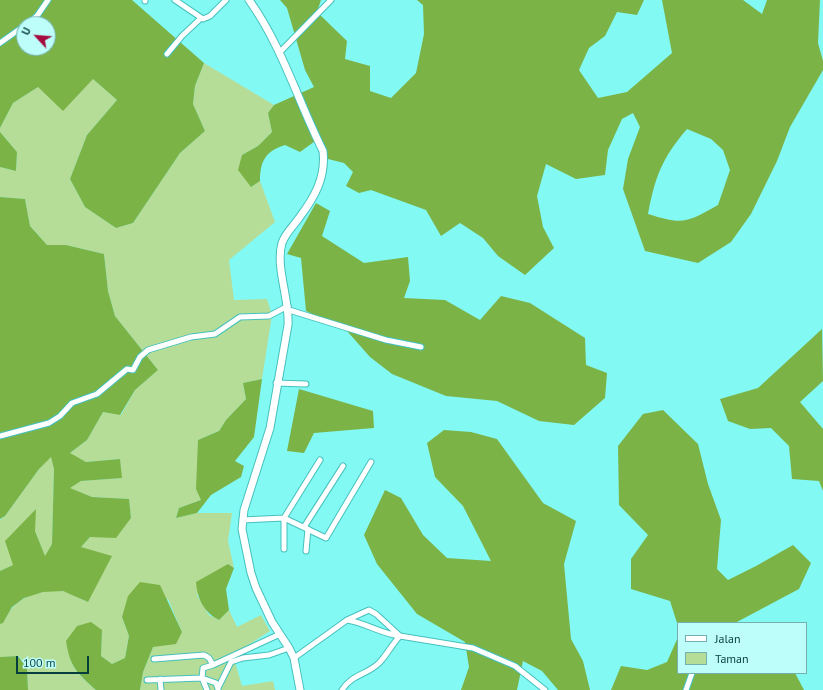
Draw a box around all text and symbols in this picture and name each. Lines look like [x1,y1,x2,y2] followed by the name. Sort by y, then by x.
[16,16,56,56] north arrow
[18,25,34,37] text: U
[677,622,807,674] legend
[715,631,740,646] text: Jalan
[18,648,91,674] scale bar
[715,651,749,666] text: Taman
[23,655,56,670] text: 100 m

